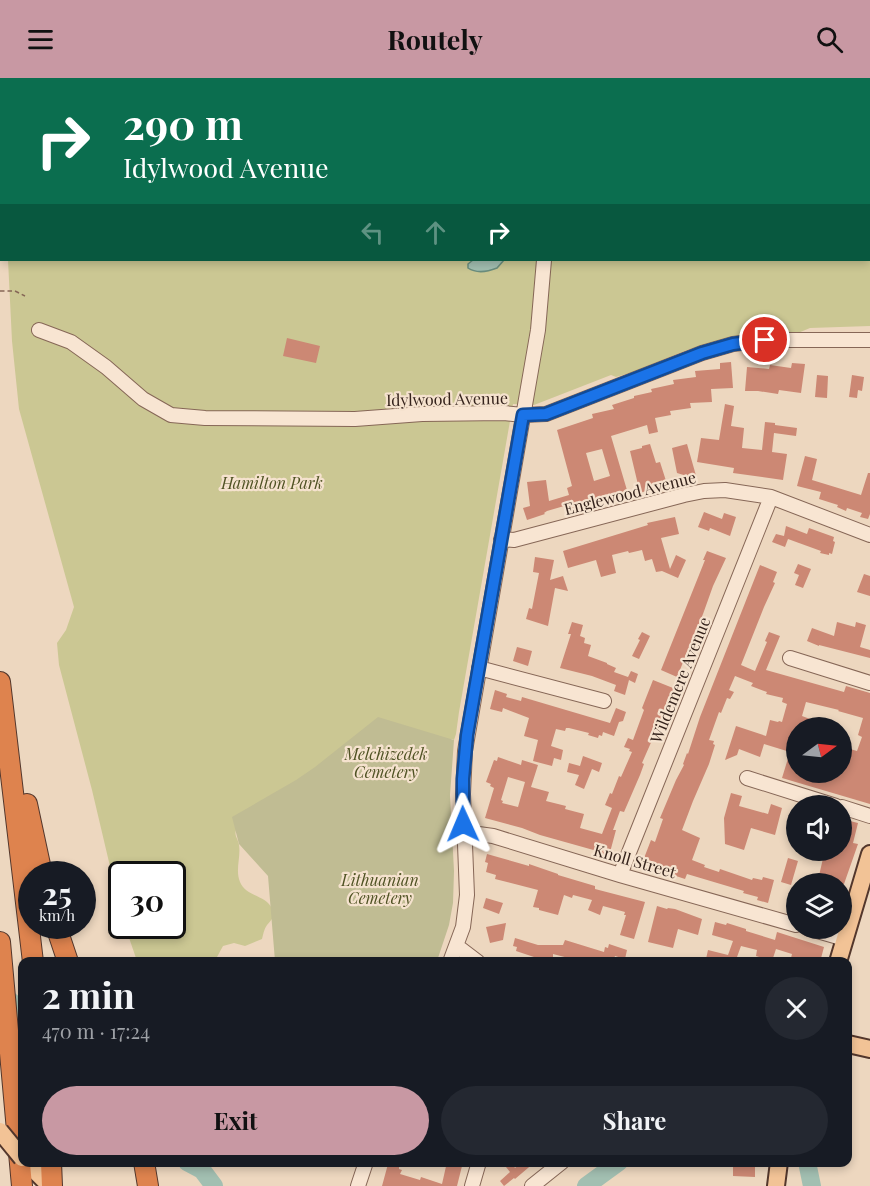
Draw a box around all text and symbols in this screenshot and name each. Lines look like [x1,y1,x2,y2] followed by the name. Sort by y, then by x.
[387,21,483,57] text: Routely
[24,23,57,56] icon: menu
[813,23,846,56] icon: search
[123,95,243,151] text: 290 m
[24,102,102,180] icon: right
[123,149,329,185] text: Idylwood Avenue
[356,216,389,249] icon: left
[419,216,452,249] icon: ahead
[482,216,515,249] icon: right
[739,314,790,365] pin
[748,323,781,356] icon: arrive
[386,387,508,410] street label: Idylwood Avenue
[562,466,698,519] street label: Englewood Avenue
[220,472,323,493] park label: Hamilton Park
[644,614,714,747] street label: Wildemere Avenue
[786,717,852,783] north arrow
[786,717,852,939] map controls
[344,743,427,782] park label: Melchizedek Cemetery
[431,792,495,856] position arrow
[786,795,852,861] button: sound
[592,839,679,882] street label: Knoll Street
[108,861,186,939] speed limit sign: 30
[340,869,419,908] park label: Lithuanian Cemetery
[42,873,72,913] text: 25
[786,873,852,939] button: layers
[39,905,75,925] text: km/h
[42,970,135,1018] text: 2 min
[765,977,828,1040] button: close
[42,1017,150,1044] text: 470 m · 17:24
[42,1086,429,1155] button: Exit
[441,1086,828,1155] button: Share

